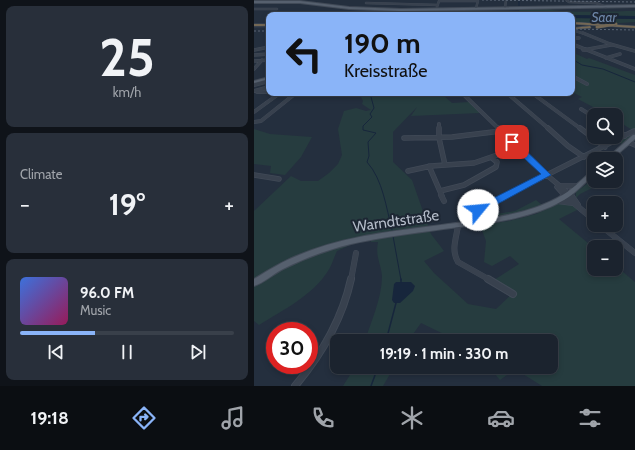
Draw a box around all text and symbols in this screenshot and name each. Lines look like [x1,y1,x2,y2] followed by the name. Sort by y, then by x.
[591,9,618,25] water label: Saar
[99,26,155,89] text: 25
[344,26,420,60] text: 190 m
[278,28,330,80] icon: left
[344,60,427,82] text: Kreisstraße
[113,84,141,100] text: km/h
[587,108,623,276] map controls
[587,108,623,144] button: search
[495,125,529,159] pin
[501,131,523,153] icon: arrive
[587,152,623,188] button: layers
[20,166,62,182] text: Climate
[109,186,145,223] text: 19°
[457,189,499,231] position arrow
[20,191,30,218] text: −
[224,191,234,218] text: +
[587,196,623,232] button: +
[352,206,440,236] street label: Warndtstraße
[587,240,623,276] button: −
[80,284,134,302] text: 96.0 FM
[80,302,111,318] text: Music
[266,322,318,374] speed limit sign: 30
[45,341,67,363] icon: previous
[116,341,138,363] icon: pause
[187,341,209,363] icon: next
[380,345,508,363] text: 19:19 · 1 min · 330 m
[130,404,158,432] icon: directions
[219,404,247,432] icon: music
[309,404,337,432] icon: phone
[398,404,426,432] icon: climate
[487,404,515,432] icon: car
[576,404,604,432] icon: filters
[31,407,69,429] text: 19:18

